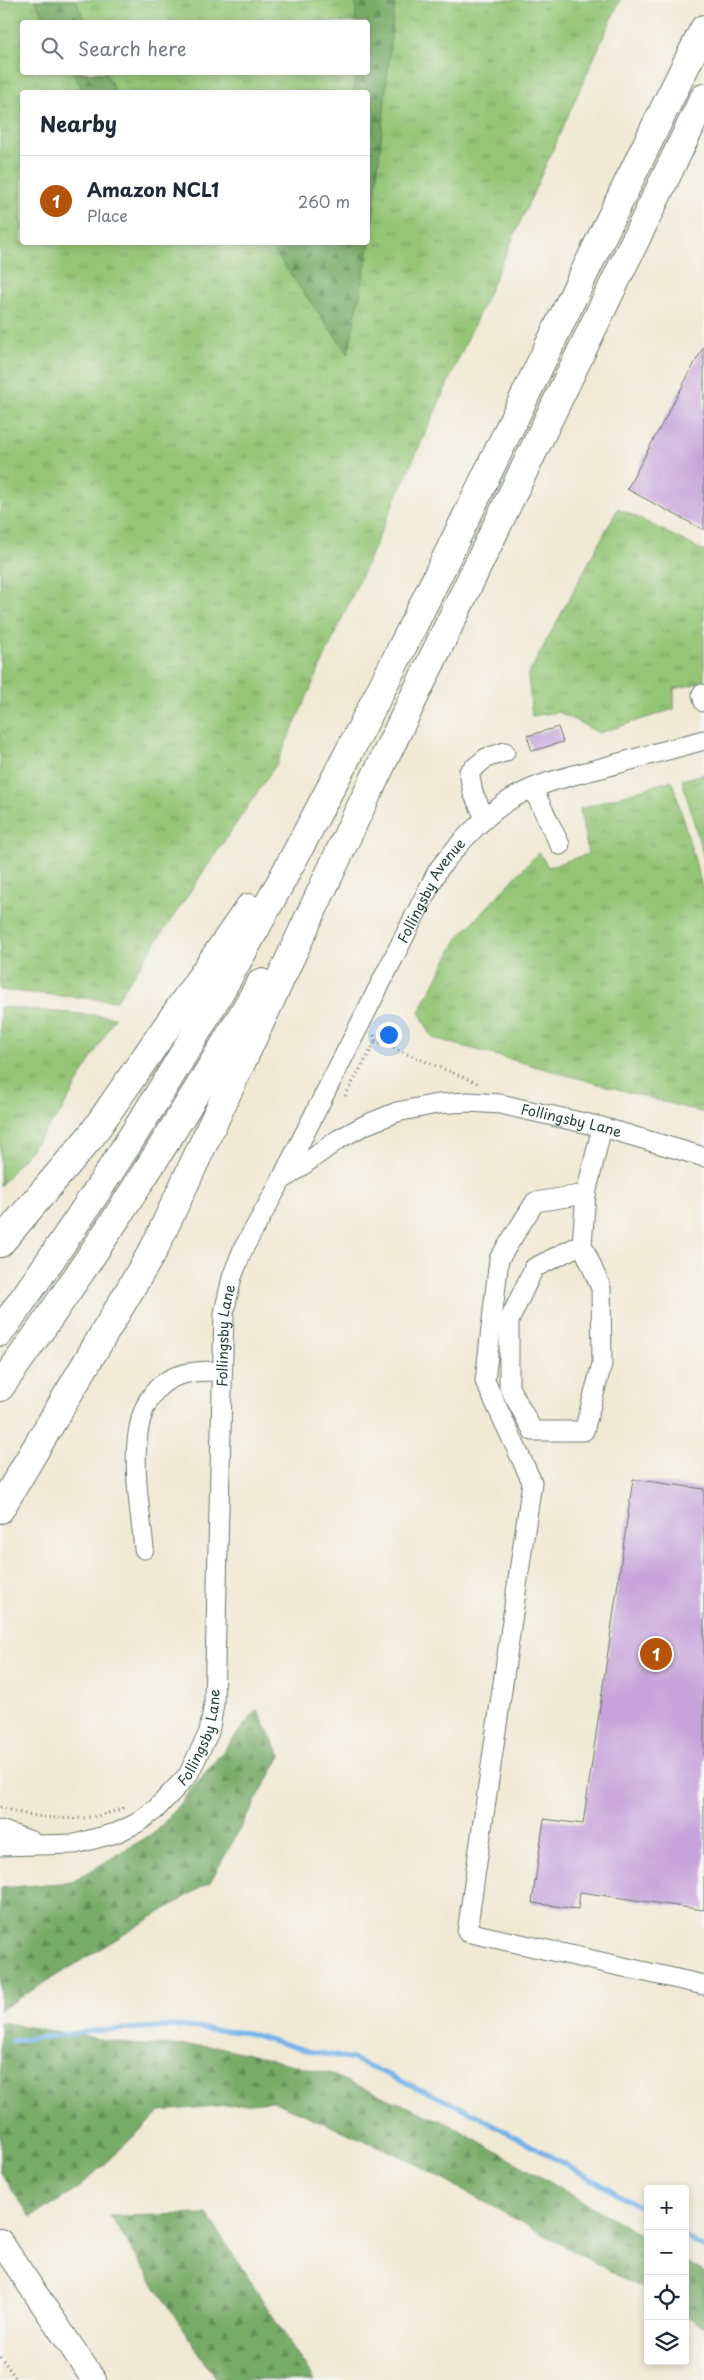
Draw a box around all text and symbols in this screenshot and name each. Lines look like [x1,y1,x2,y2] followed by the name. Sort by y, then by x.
[20,20,370,75] search box
[38,34,66,62] icon: search
[78,34,187,62] text: Search here
[40,107,117,139] text: Nearby
[87,175,219,203] text: Amazon NCL1
[52,189,60,213] text: 1
[298,189,350,213] text: 260 m
[87,203,128,227] text: Place
[392,833,470,946] street label: Follingsby Avenue
[376,1022,402,1048] your location
[519,1098,624,1142] street label: Follingsby Lane
[211,1282,240,1387] street label: Follingsby Lane
[640,1635,672,1673] pin: 1
[172,1689,224,1790] street label: Follingsby Lane
[644,2185,689,2365] map controls
[644,2185,689,2230] button: +
[644,2230,689,2275] button: −
[644,2275,689,2320] button: locate
[644,2320,689,2365] button: layers

